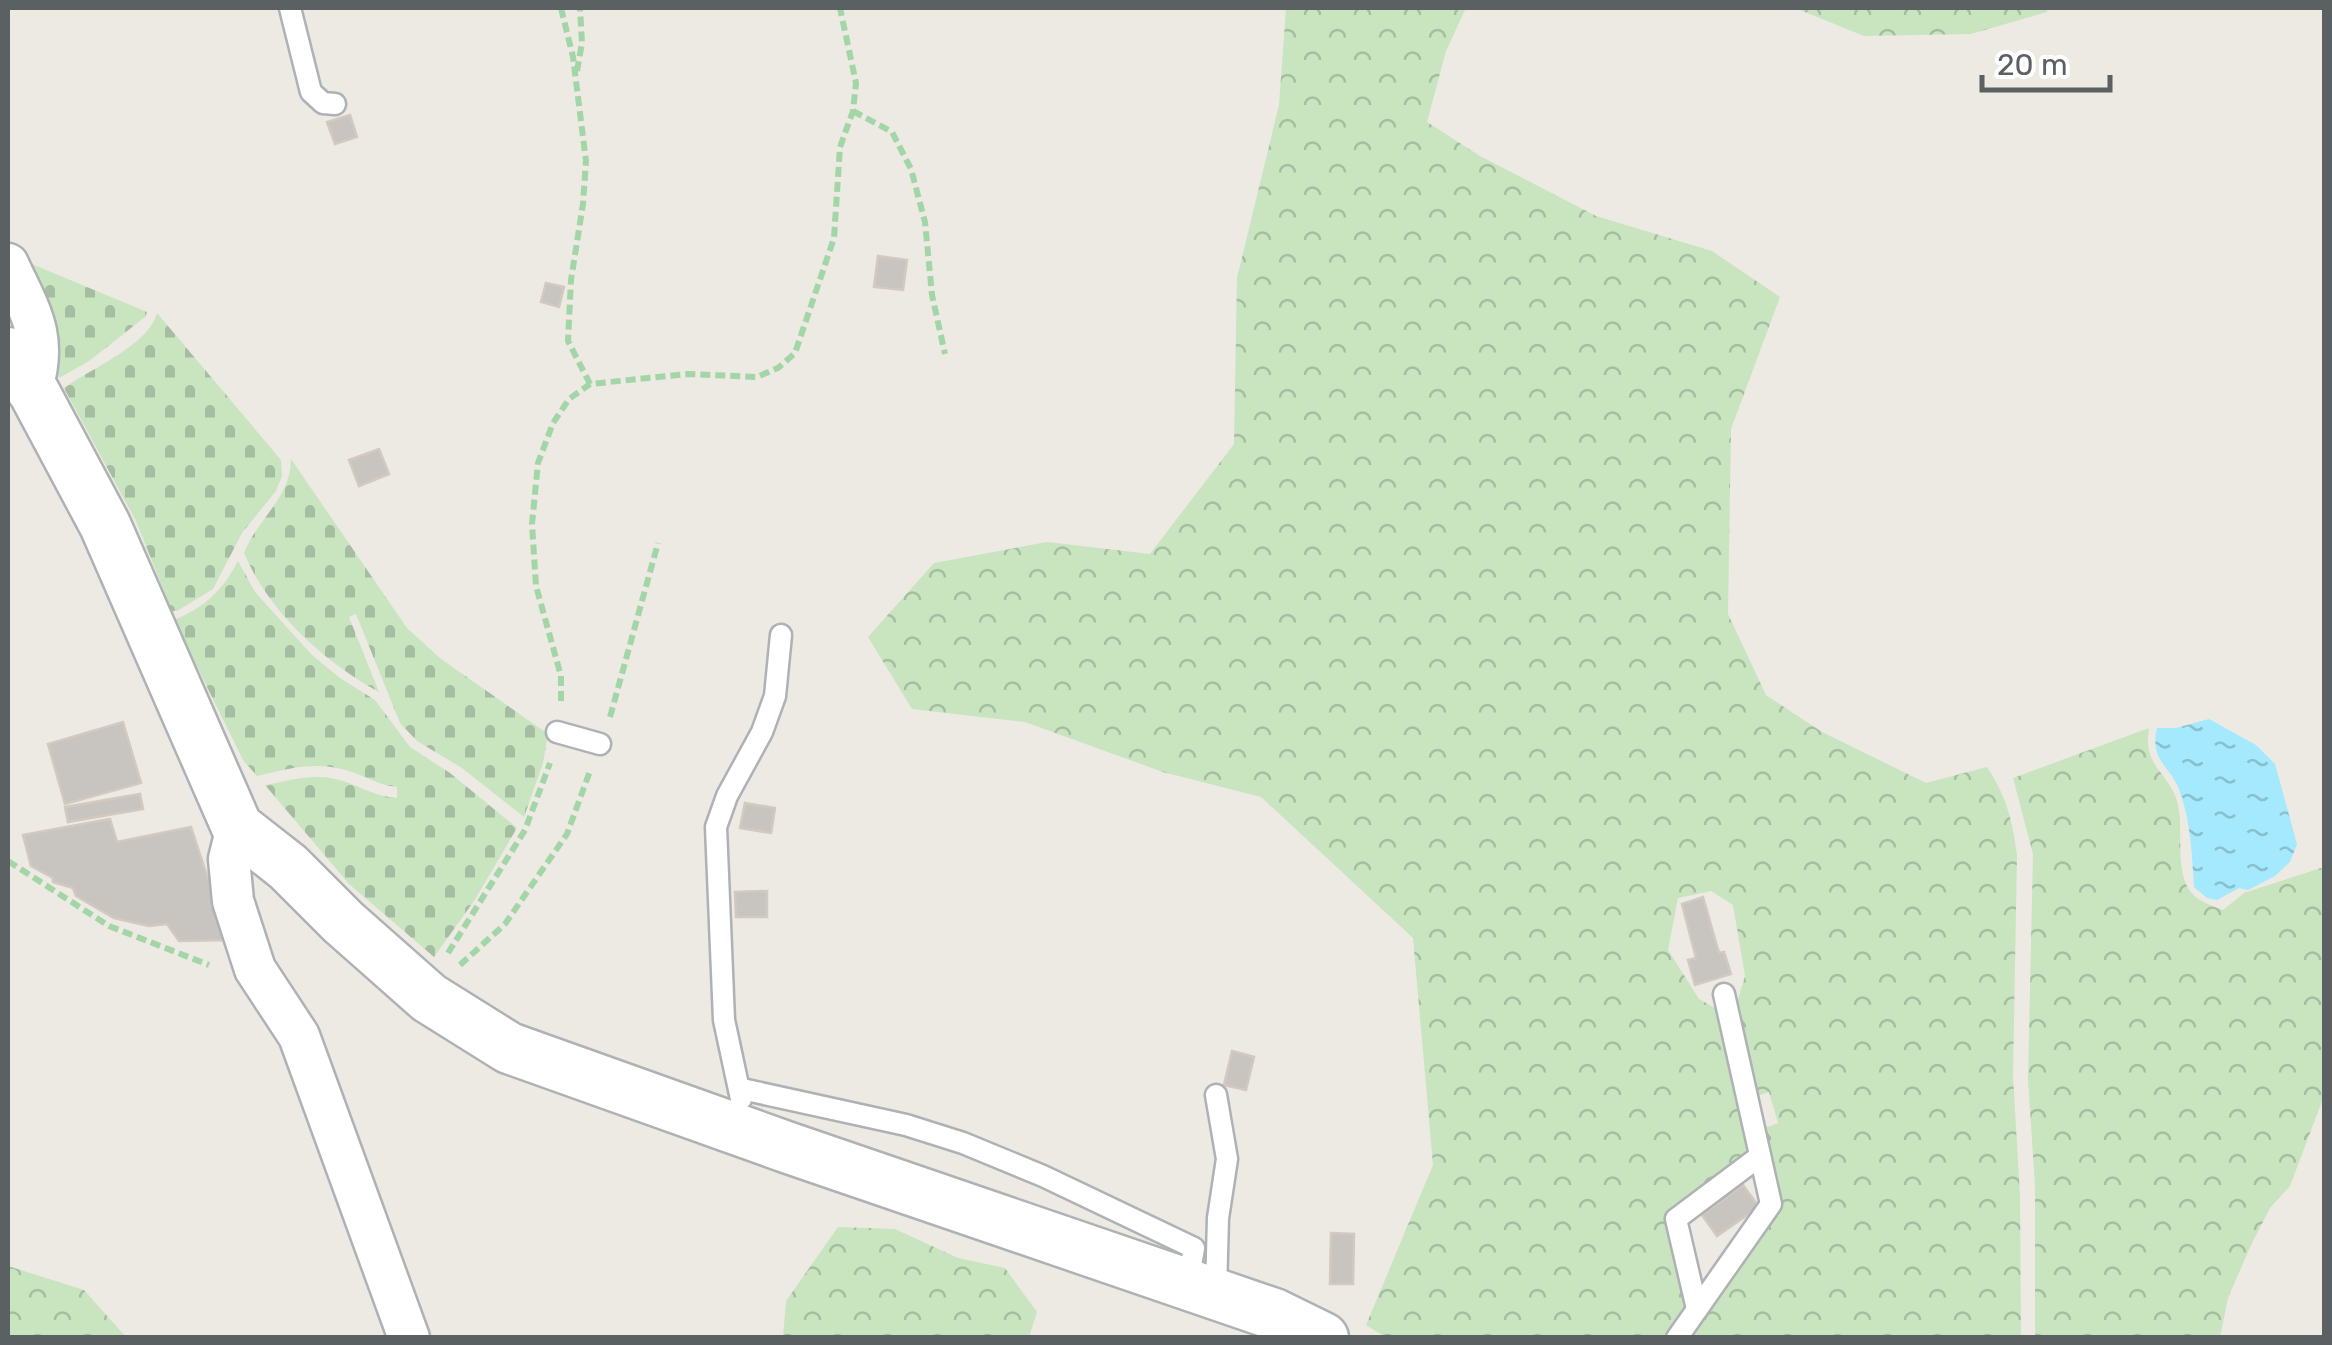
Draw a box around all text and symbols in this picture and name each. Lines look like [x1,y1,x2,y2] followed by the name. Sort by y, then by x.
[1982,30,2110,92] scale bar
[1997,47,2068,83] text: 20 m

